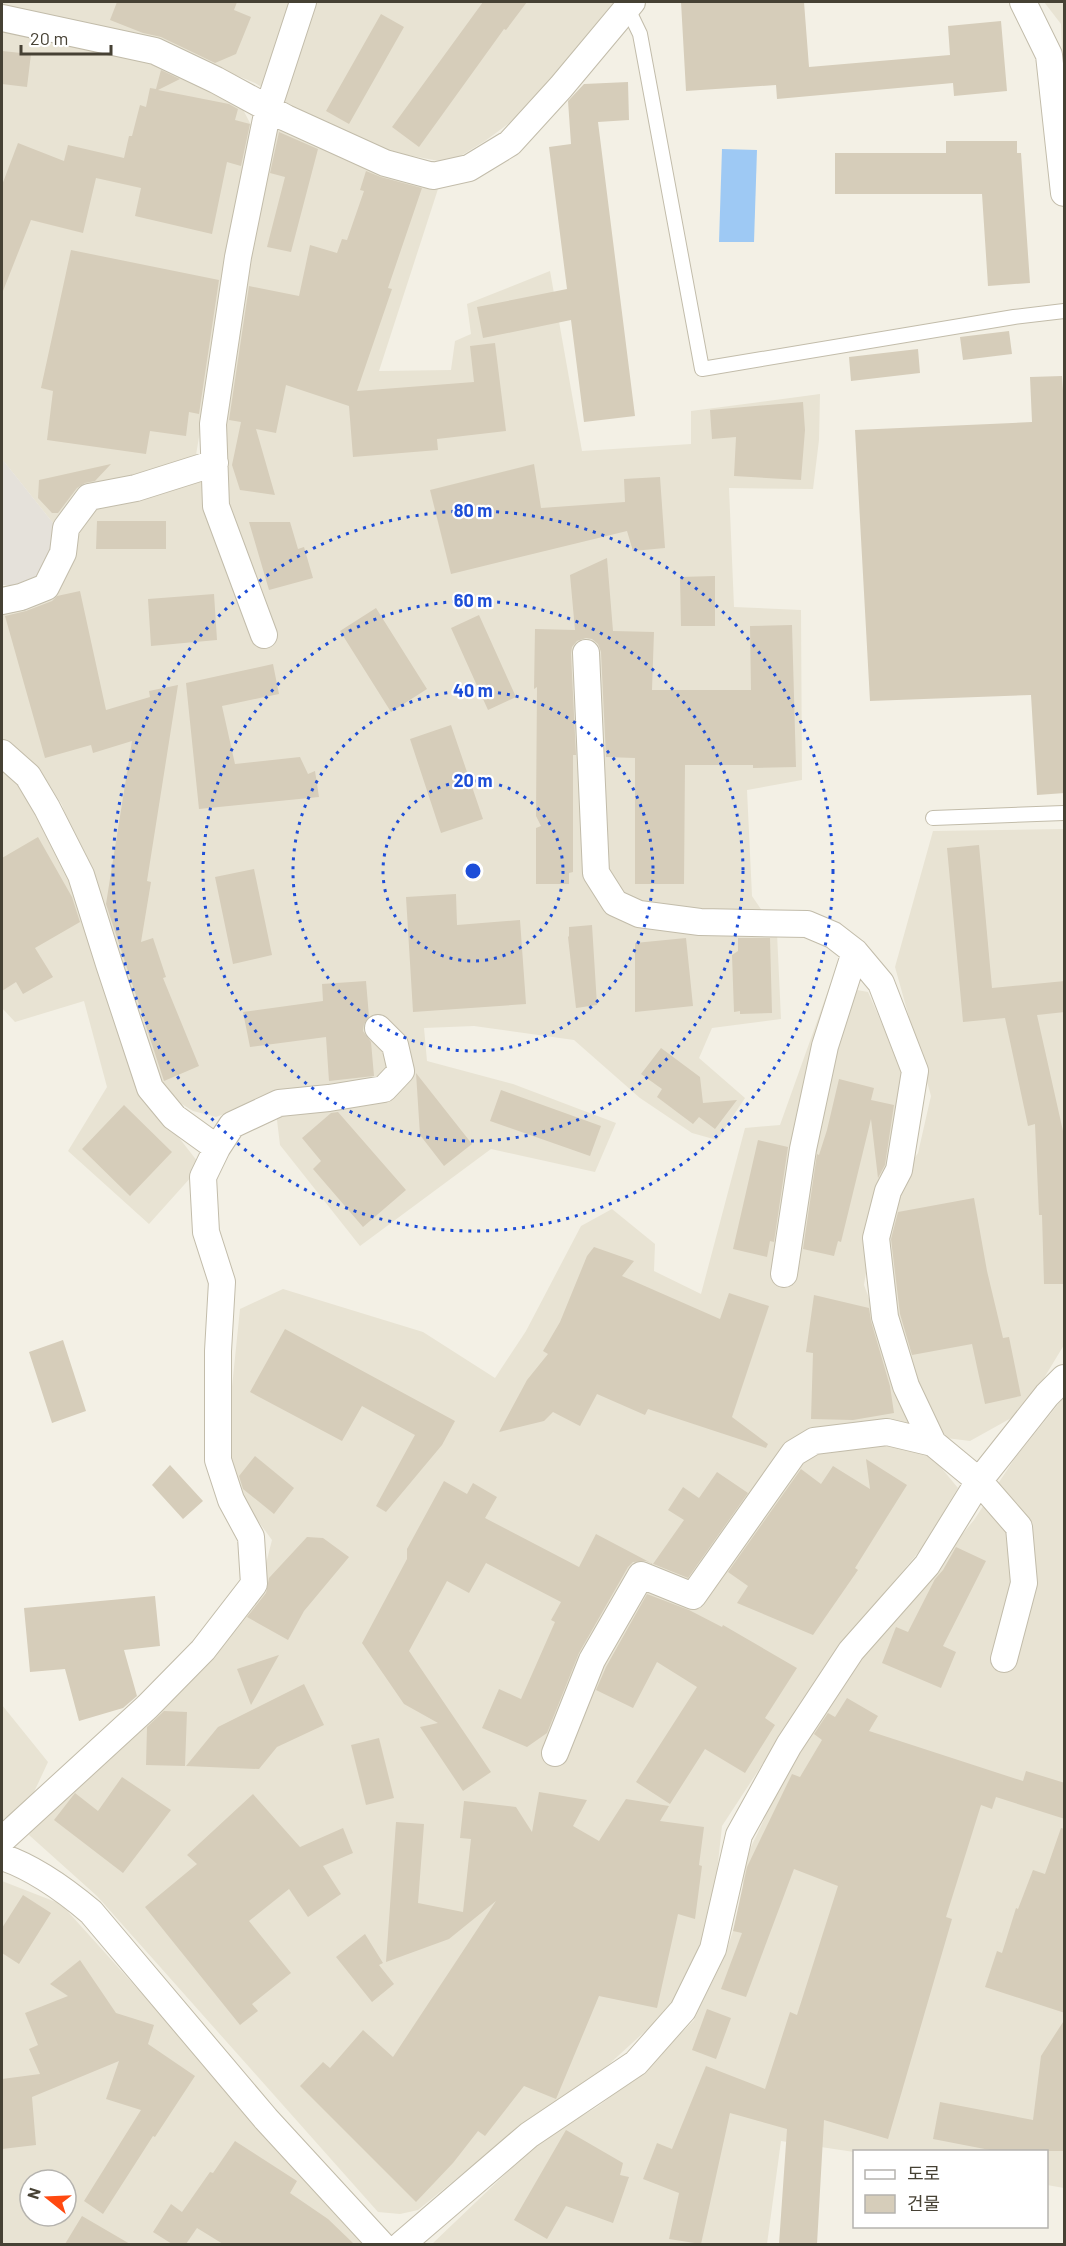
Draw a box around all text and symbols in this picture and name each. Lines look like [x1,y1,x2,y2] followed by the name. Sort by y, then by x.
[21,18,111,56] scale bar
[30,27,68,49] text: 20 m
[454,499,492,521] text: 80 m
[454,589,492,611] text: 60 m
[453,679,493,701] text: 40 m
[454,769,492,791] text: 20 m
[463,861,483,881] centre of rings
[853,2150,1048,2228] legend
[907,2162,940,2184] text: 도로
[18,2168,78,2228] north arrow
[23,2185,44,2201] text: N
[907,2192,940,2214] text: 건물

